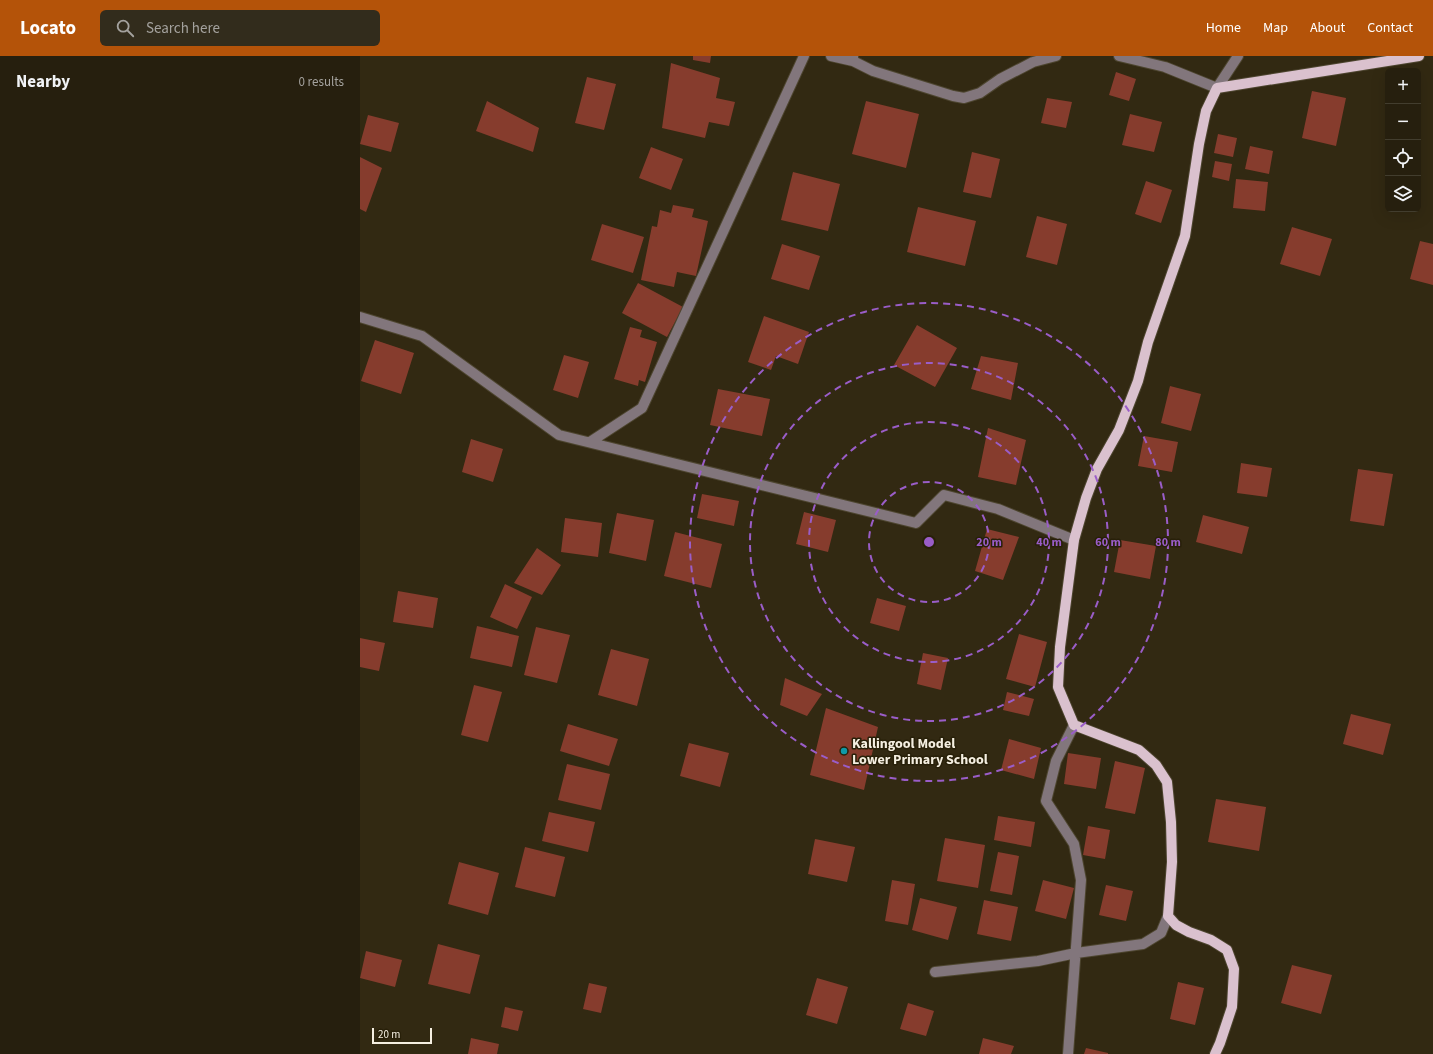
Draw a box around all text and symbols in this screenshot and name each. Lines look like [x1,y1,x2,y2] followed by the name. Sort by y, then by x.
[100,10,380,46] search box
[20,15,76,42] text: Locato
[114,17,136,39] icon: search
[146,18,220,39] text: Search here
[1206,18,1241,38] text: Home
[1263,18,1288,38] text: Map
[1310,18,1345,38] text: About
[1367,18,1413,38] text: Contact
[1385,68,1421,212] map controls
[1385,68,1421,104] button: +
[16,70,70,94] text: Nearby
[299,73,344,91] text: 0 results
[1385,104,1421,140] button: −
[1385,140,1421,176] button: locate
[1385,176,1421,212] button: layers
[976,534,1002,551] text: 20 m
[1036,534,1062,551] text: 40 m
[1095,534,1121,551] text: 60 m
[1155,534,1181,551] text: 80 m
[922,535,936,549] centre of rings
[852,734,988,770] place label: Kallingool Model Lower Primary School
[839,746,849,756] marker: Kallingool Model Lower Primary School
[372,1026,432,1045] scale bar
[378,1027,400,1042] text: 20 m

